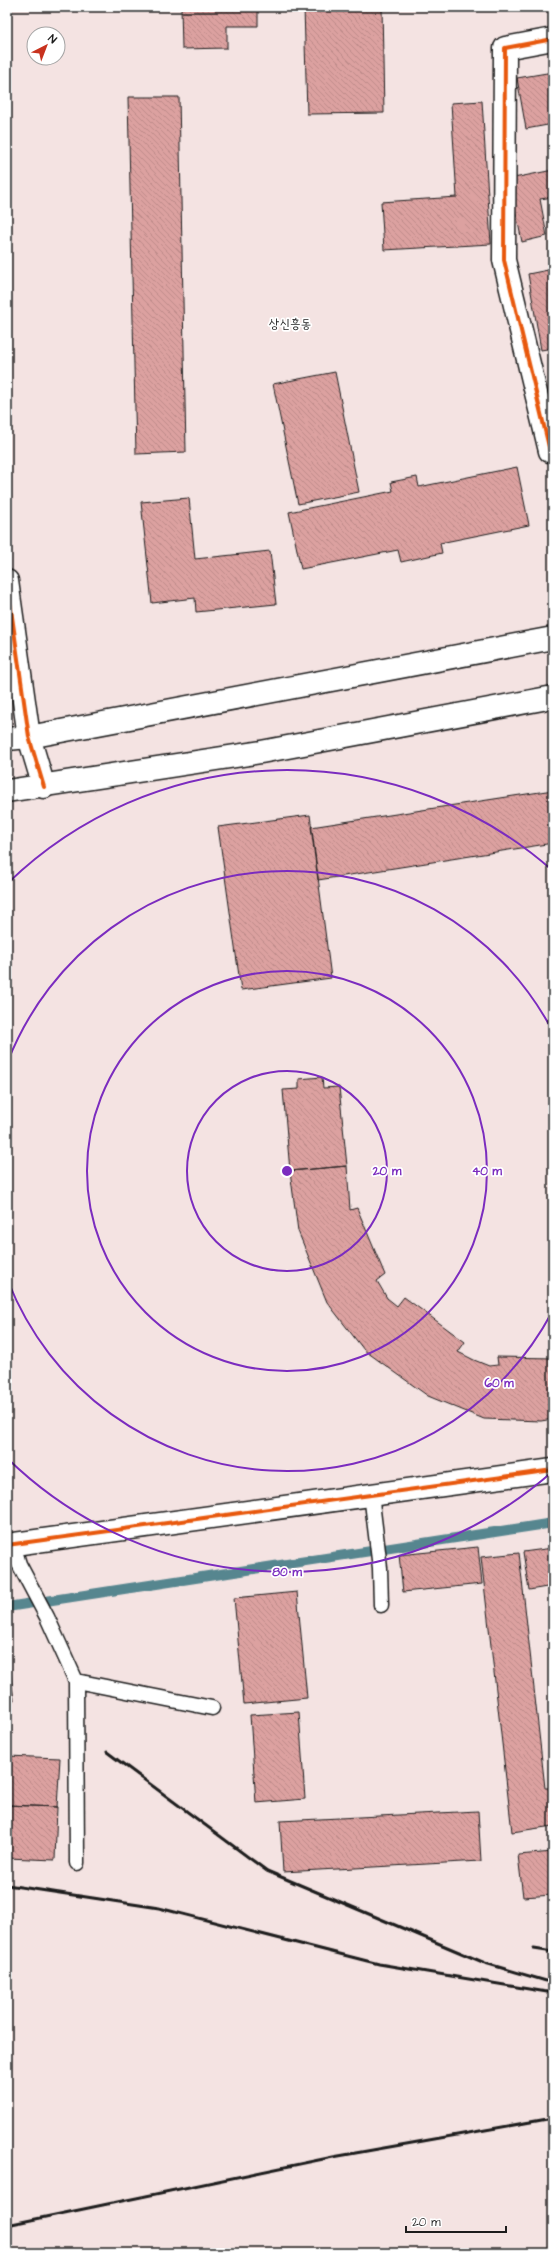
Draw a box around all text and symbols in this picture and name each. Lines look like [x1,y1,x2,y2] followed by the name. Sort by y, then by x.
[26,26,66,66] north arrow
[45,31,60,47] text: N
[269,315,311,333] district label: 상신흥동
[372,1163,402,1180] text: 20 m
[472,1163,503,1180] text: 40 m
[280,1164,294,1178] centre of rings
[484,1375,514,1392] text: 60 m
[272,1564,302,1581] text: 80 m
[406,2208,506,2234] scale bar
[412,2214,441,2231] text: 20 m

